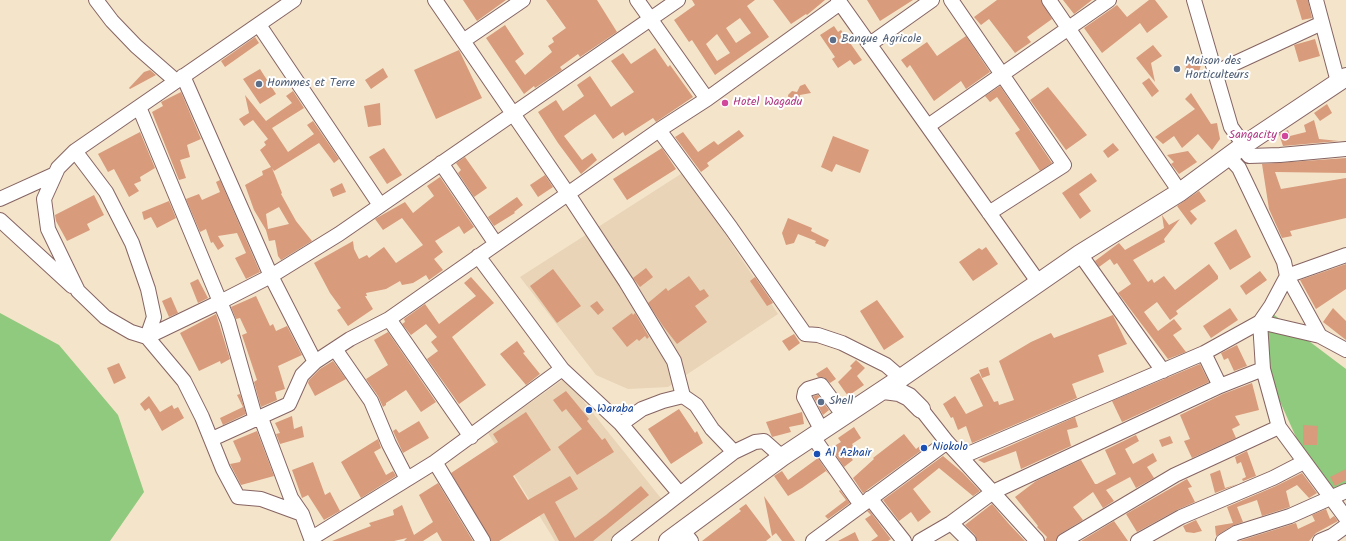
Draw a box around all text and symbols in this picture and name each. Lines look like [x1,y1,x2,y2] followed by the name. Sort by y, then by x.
[841,33,921,47] place label: Banque Agricole
[828,35,838,45] marker: Banque Agricole
[1185,55,1249,83] place label: Maison des Horticulteurs
[1172,64,1182,74] marker: Maison des Horticulteurs
[267,77,355,91] place label: Hommes et Terre
[254,79,264,89] marker: Hommes et Terre
[733,96,802,110] place label: Hotel Wagadu
[720,98,730,108] marker: Hotel Wagadu
[1229,129,1277,143] place label: Sangacity
[1280,131,1290,141] marker: Sangacity
[829,395,853,409] place label: Shell
[816,397,826,407] marker: Shell
[597,403,634,417] place label: Waraba
[584,405,594,415] marker: Waraba
[932,441,968,455] place label: Niokolo
[919,443,929,453] marker: Niokolo
[825,447,872,461] place label: Al Azhair
[812,449,822,459] marker: Al Azhair

